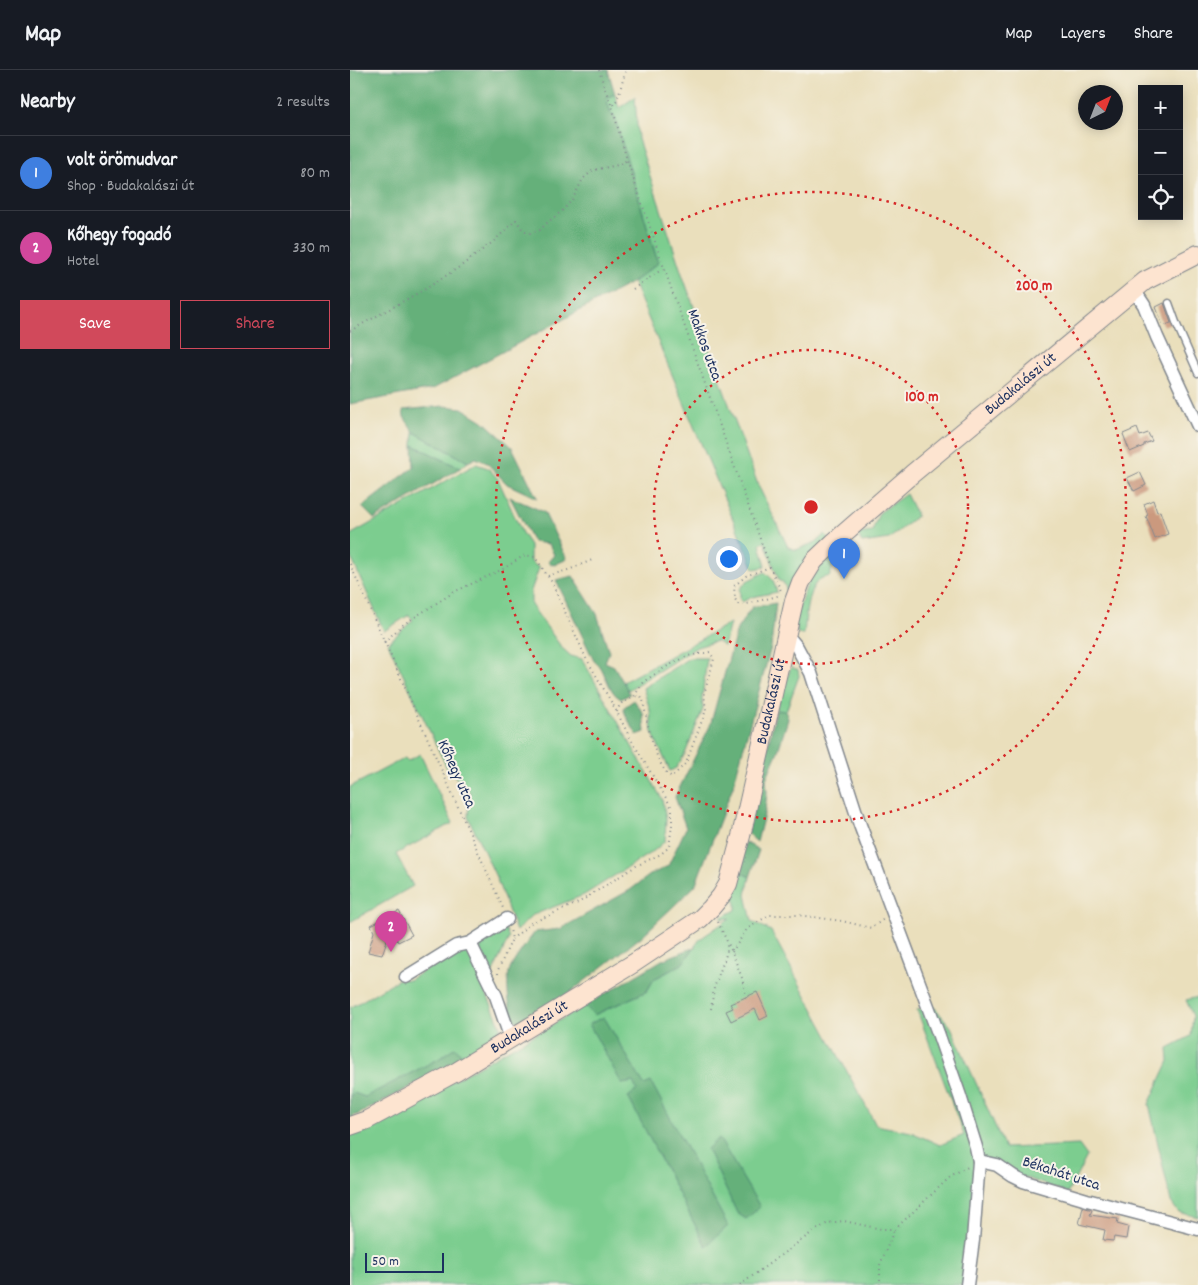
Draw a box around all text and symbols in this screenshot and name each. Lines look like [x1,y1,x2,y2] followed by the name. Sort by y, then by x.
[25,18,61,52] text: Map
[1005,22,1032,47] text: Map
[1060,22,1106,47] text: Layers
[1134,22,1173,47] text: Share
[1078,85,1123,130] north arrow
[1138,85,1183,220] map controls
[1138,85,1183,130] button: +
[20,88,75,118] text: Nearby
[276,91,330,114] text: 2 results
[1138,130,1183,175] button: −
[67,148,177,175] text: volt örömudvar
[34,162,38,185] text: 1
[300,162,330,185] text: 80 m
[67,175,194,198] text: Shop · Budakalászi út
[1138,175,1183,220] button: locate
[67,223,171,250] text: Kőhegy fogadó
[33,237,40,260] text: 2
[292,237,330,260] text: 330 m
[67,250,99,273] text: Hotel
[1016,276,1052,298] text: 200 m
[20,300,170,349] button: Save
[180,300,330,349] button: Share
[680,306,728,384] street label: Makkos utca
[980,347,1062,421] street label: Budakalászi út
[905,387,939,409] text: 100 m
[802,498,820,516] centre of rings
[828,538,860,579] pin: 1
[716,546,742,572] your location
[751,656,792,747] street label: Budakalászi út
[431,736,482,812] street label: Kőhegy utca
[375,911,407,952] pin: 2
[486,994,573,1060] street label: Budakalászi út
[1019,1151,1103,1197] street label: Békahát utca
[365,1250,444,1273] scale bar
[372,1252,399,1272] text: 50 m

